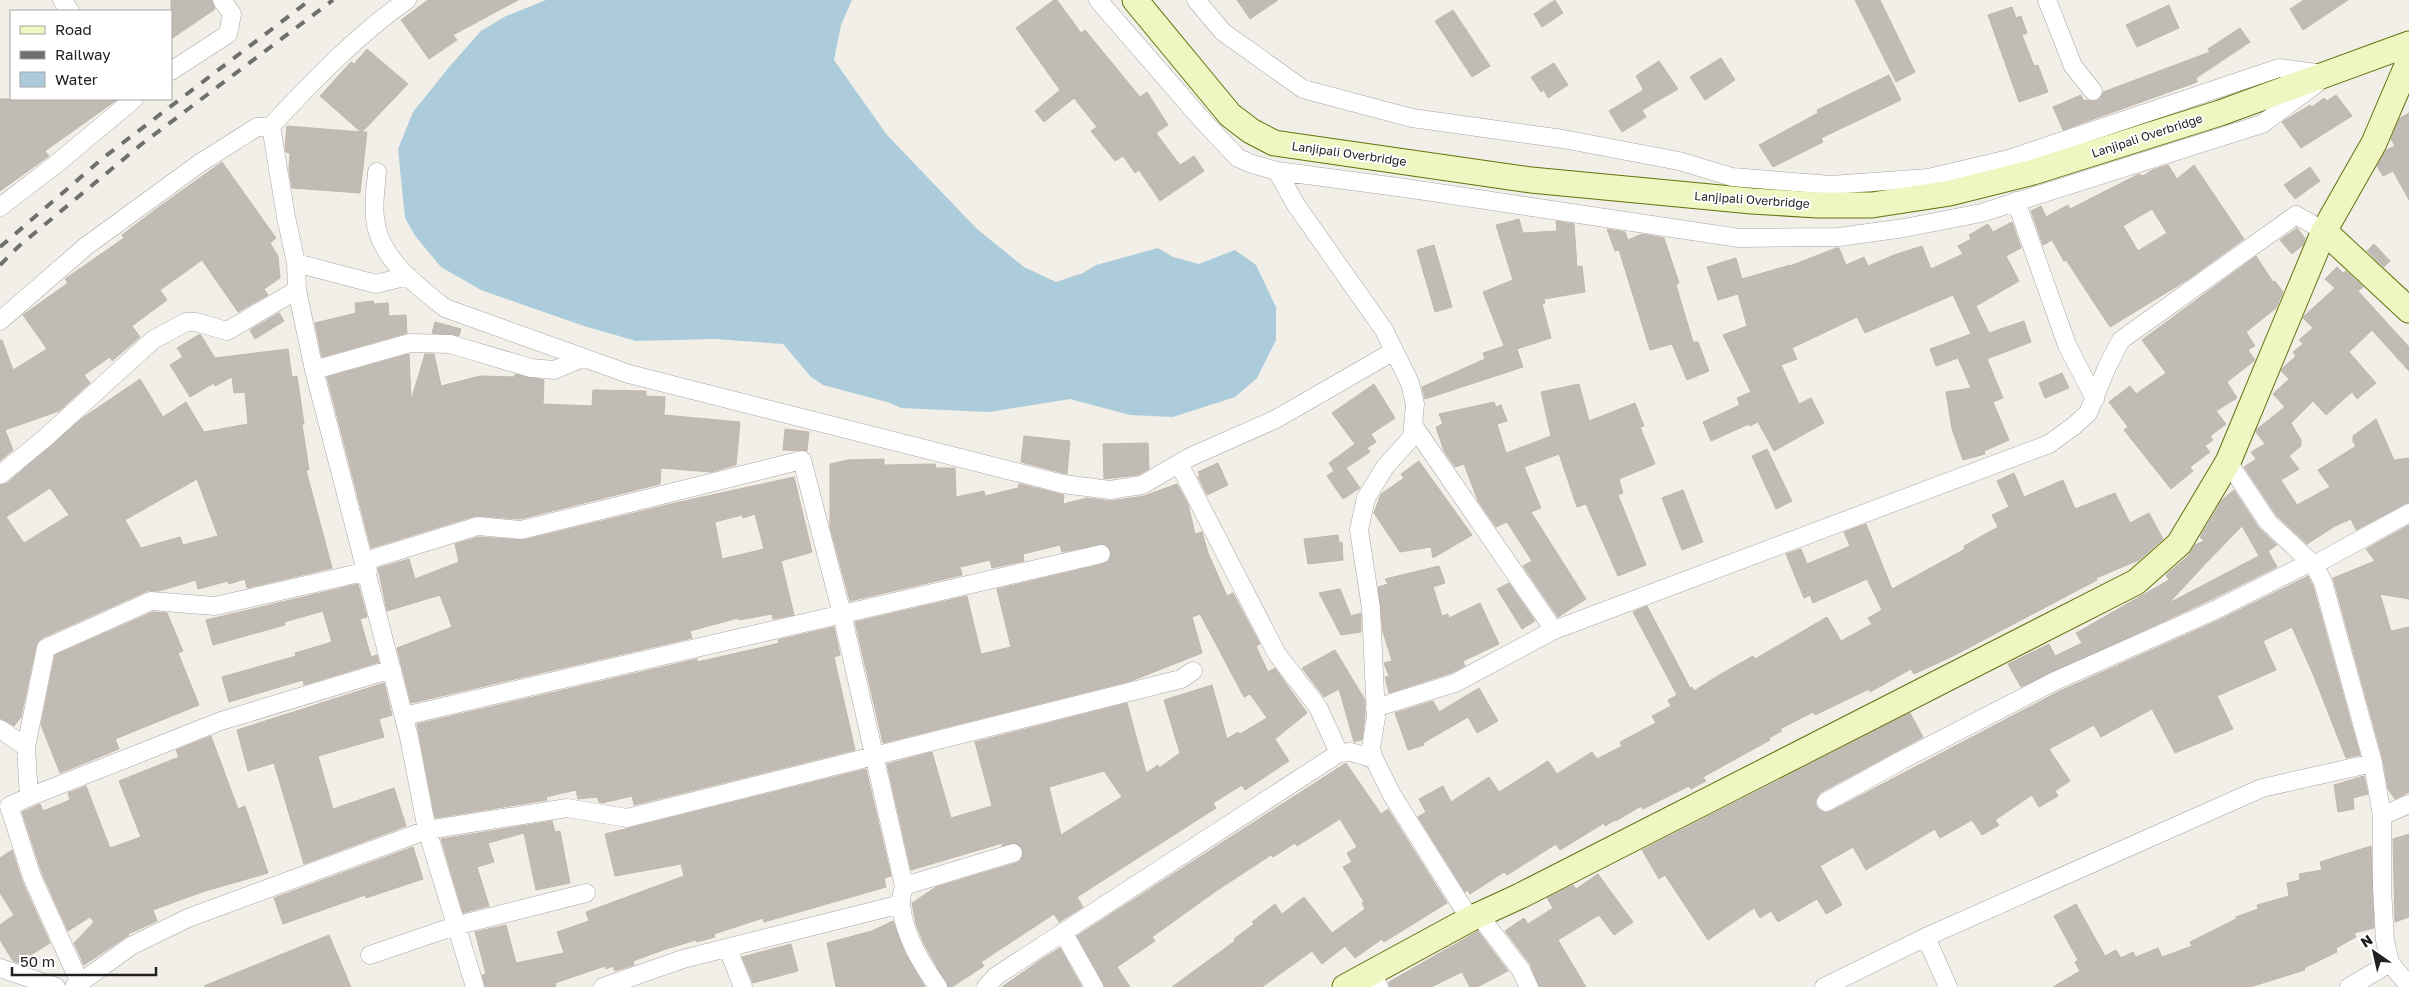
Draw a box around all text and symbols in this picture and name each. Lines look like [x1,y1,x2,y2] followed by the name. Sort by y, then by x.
[10,10,172,100] legend
[55,20,92,38] text: Road
[55,45,111,63] text: Railway
[55,70,98,88] text: Water
[2089,110,2204,161] street label: Lanjipali Overbridge
[1291,138,1407,169] street label: Lanjipali Overbridge
[1694,188,1810,211] street label: Lanjipali Overbridge
[2349,927,2399,977] north arrow
[2357,931,2376,951] text: N
[12,944,156,976] scale bar
[20,952,55,970] text: 50 m

